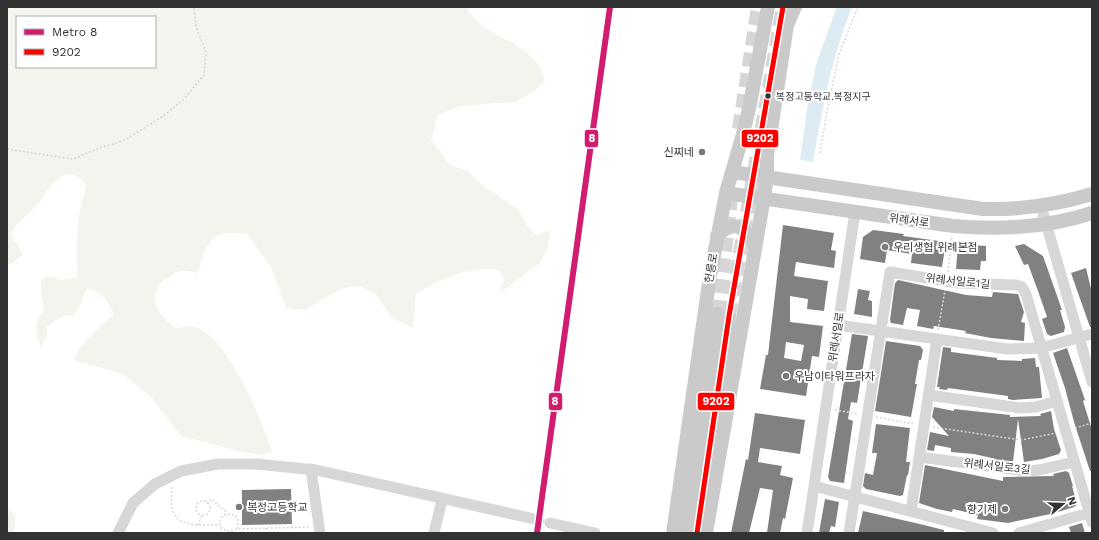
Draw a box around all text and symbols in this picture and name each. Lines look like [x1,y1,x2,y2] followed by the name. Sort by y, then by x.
[16,16,156,68] legend
[52,25,97,39] text: Metro 8
[52,45,81,59] text: 9202
[763,91,773,101] marker: 복정고등학교.복정지구
[776,91,871,102] place label: 복정고등학교.복정지구
[584,129,599,148] line badge: 8
[741,129,779,148] line badge: 9202
[589,132,596,145] text: 8
[747,132,774,145] text: 9202
[664,146,694,159] place label: 신찌네
[697,147,707,157] marker: 신찌네
[888,211,930,230] street label: 위례서로
[893,241,978,254] place label: 우리생협 위례본점
[880,242,890,252] marker: 우리생협 위례본점
[702,252,721,284] street label: 헌릉로
[925,272,991,291] street label: 위례서일로1길
[826,311,847,363] street label: 위례서일로
[794,370,875,383] place label: 우남이타워프라자
[781,371,791,381] marker: 우남이타워프라자
[548,392,563,411] line badge: 8
[697,392,735,411] line badge: 9202
[552,395,559,408] text: 8
[703,395,730,408] text: 9202
[963,457,1031,476] street label: 위례서일로3길
[1043,484,1083,524] north arrow
[1065,495,1079,507] text: N
[247,501,308,514] place label: 복정고등학교
[234,502,244,512] marker: 복정고등학교
[967,503,997,516] place label: 향기제
[1000,504,1010,514] marker: 향기제

